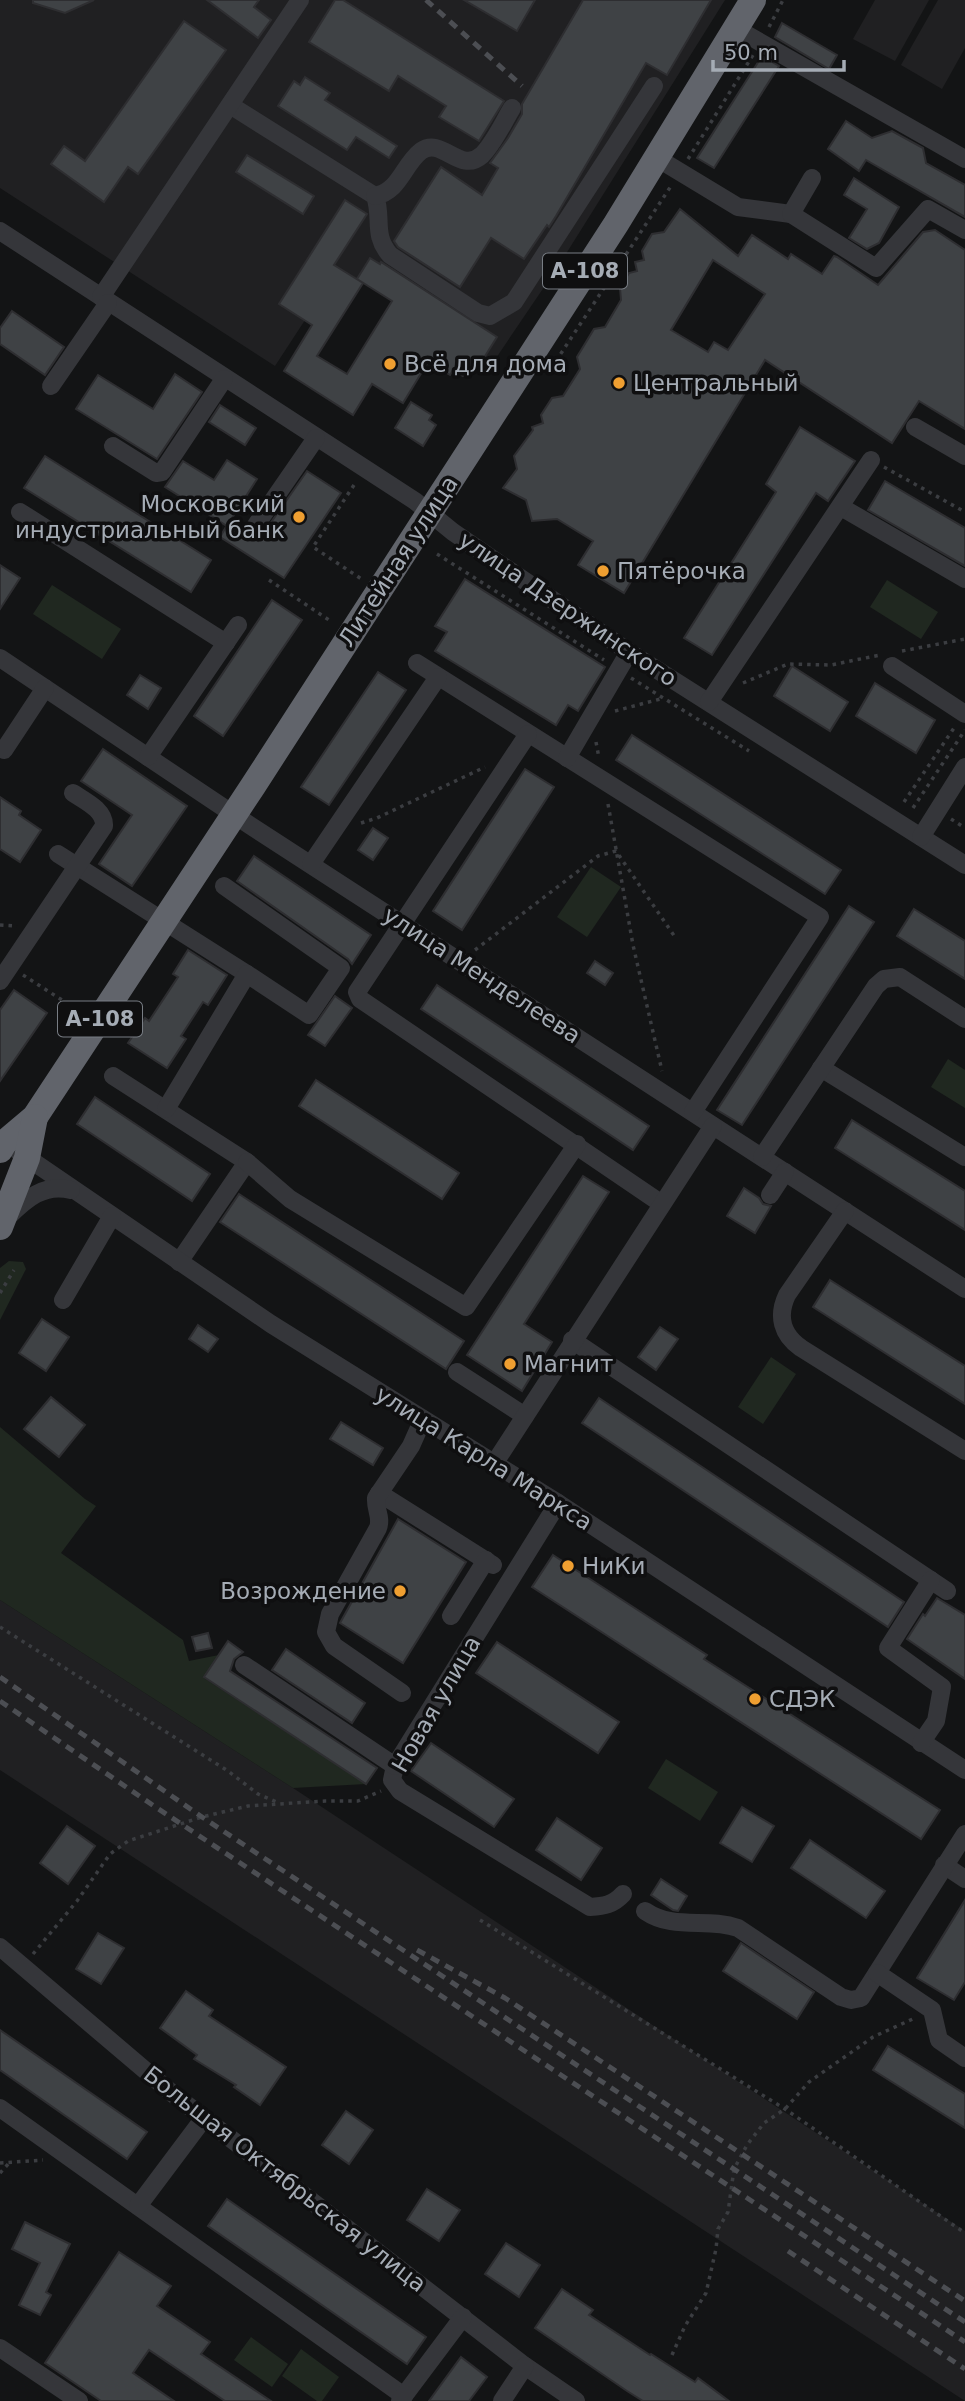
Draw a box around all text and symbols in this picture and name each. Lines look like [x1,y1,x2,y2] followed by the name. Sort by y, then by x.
[713,28,844,72] scale bar
[724,41,778,65] text: 50 m
[543,254,627,288] road number: А-108
[404,351,567,377] place label: Всё для дома
[382,356,398,372] marker: Всё для дома
[633,370,799,396] place label: Центральный
[611,375,627,391] marker: Центральный
[333,471,463,651] street label: Литейная улица
[15,491,285,543] place label: Московский индустриальный банк
[291,509,307,525] marker: Московский индустриальный банк
[454,526,682,692] street label: улица Дзержинского
[617,558,746,584] place label: Пятёрочка
[595,563,611,579] marker: Пятёрочка
[378,901,586,1049] street label: улица Менделеева
[58,1002,142,1036] road number: А-108
[524,1351,613,1377] place label: Магнит
[502,1356,518,1372] marker: Магнит
[371,1381,597,1535] street label: улица Карла Маркса
[582,1553,646,1579] place label: НиКи
[560,1558,576,1574] marker: НиКи
[220,1578,386,1604] place label: Возрождение
[392,1583,408,1599] marker: Возрождение
[386,1631,486,1777] street label: Новая улица
[769,1686,835,1712] place label: СДЭК
[747,1691,763,1707] marker: СДЭК
[139,2061,431,2297] street label: Большая Октябрьская улица

